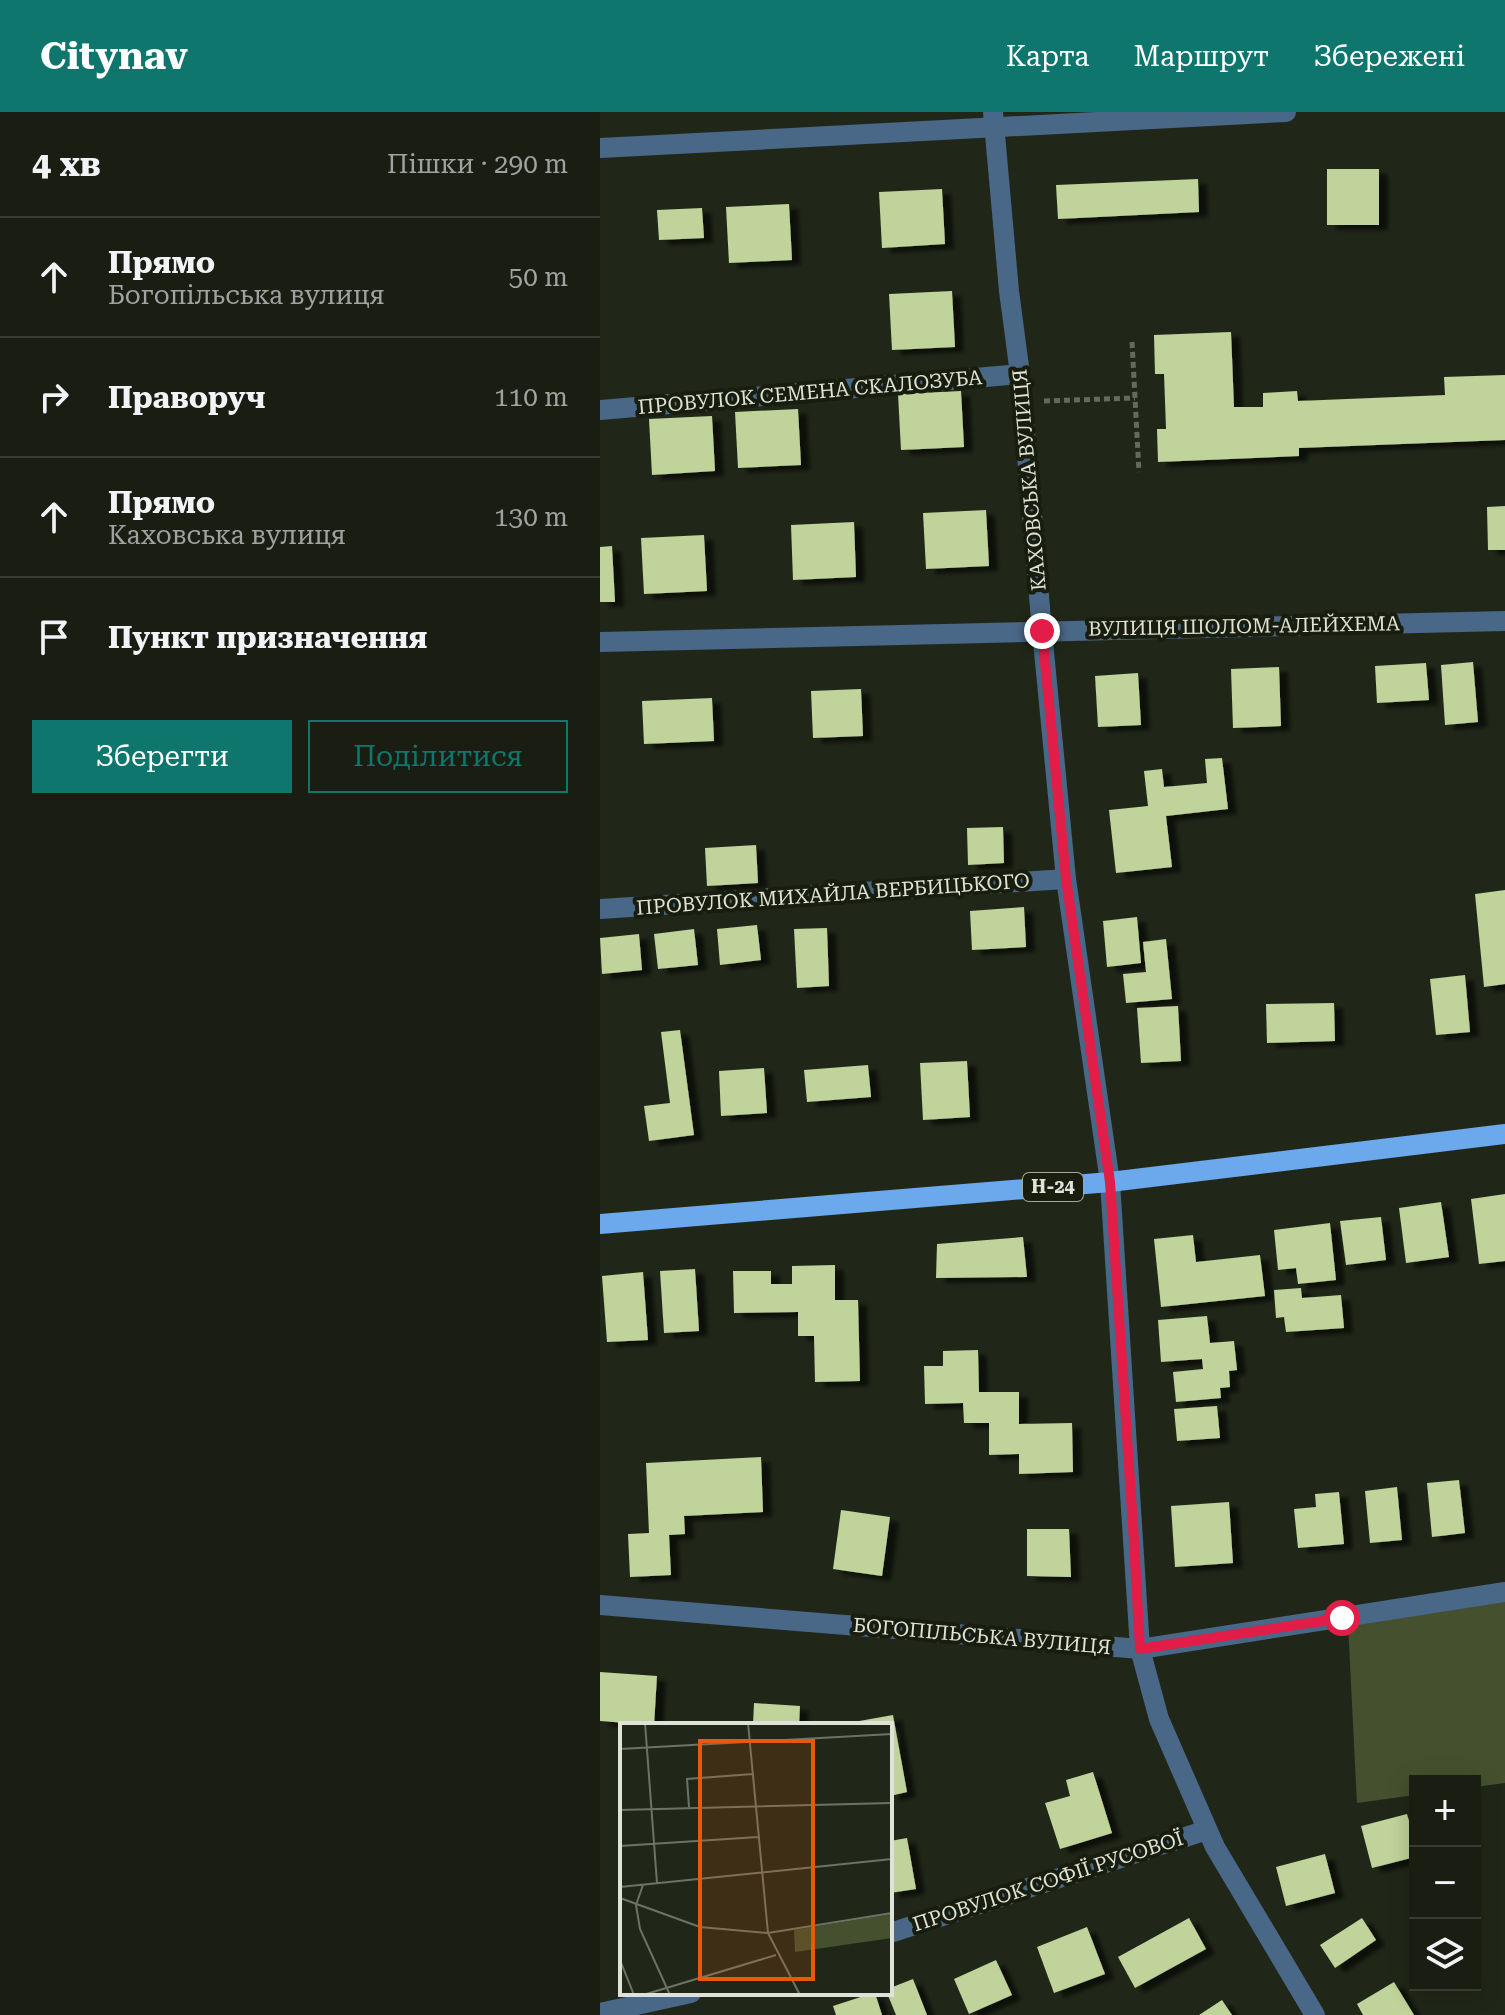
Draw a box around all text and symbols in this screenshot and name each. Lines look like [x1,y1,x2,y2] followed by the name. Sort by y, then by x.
[40,34,188,78] text: Citynav
[1006,40,1090,73] text: Карта
[1134,40,1269,73] text: Маршрут
[1313,40,1465,73] text: Збережені
[32,144,101,184] text: 4 хв
[387,149,568,179] text: Пішки · 290 m
[108,245,215,280] text: Прямо
[32,255,76,299] icon: ahead
[509,262,568,292] text: 50 m
[108,280,385,310] text: Богопільська вулиця
[637,365,983,419] street label: ПРОВУЛОК СЕМЕНА СКАЛОЗУБА
[1007,368,1051,592] street label: КАХОВСЬКА ВУЛИЦЯ
[32,375,76,419] icon: right
[108,380,265,415] text: Праворуч
[494,382,568,412] text: 110 m
[108,485,215,520] text: Прямо
[32,495,76,539] icon: ahead
[494,502,568,532] text: 130 m
[108,520,346,550] text: Каховська вулиця
[1088,611,1400,641] street label: ВУЛИЦЯ ШОЛОМ-АЛЕЙХЕМА
[1024,613,1060,649] route end
[32,615,76,659] icon: arrive
[108,620,427,655] text: Пункт призначення
[32,720,292,793] button: Зберегти
[308,720,568,793] button: Поділитися
[635,868,1031,920] street label: ПРОВУЛОК МИХАЙЛА ВЕРБИЦЬКОГО
[1023,1173,1083,1201] road number: Н-24
[1324,1600,1360,1636] route start
[852,1613,1112,1659] street label: БОГОПІЛЬСЬКА ВУЛИЦЯ
[620,1723,892,1995] inset map
[1409,1775,1481,1991] map controls
[1409,1775,1481,1847] button: +
[910,1826,1186,1936] street label: ПРОВУЛОК СОФІЇ РУСОВОЇ
[1409,1847,1481,1919] button: −
[1409,1919,1481,1991] button: layers

